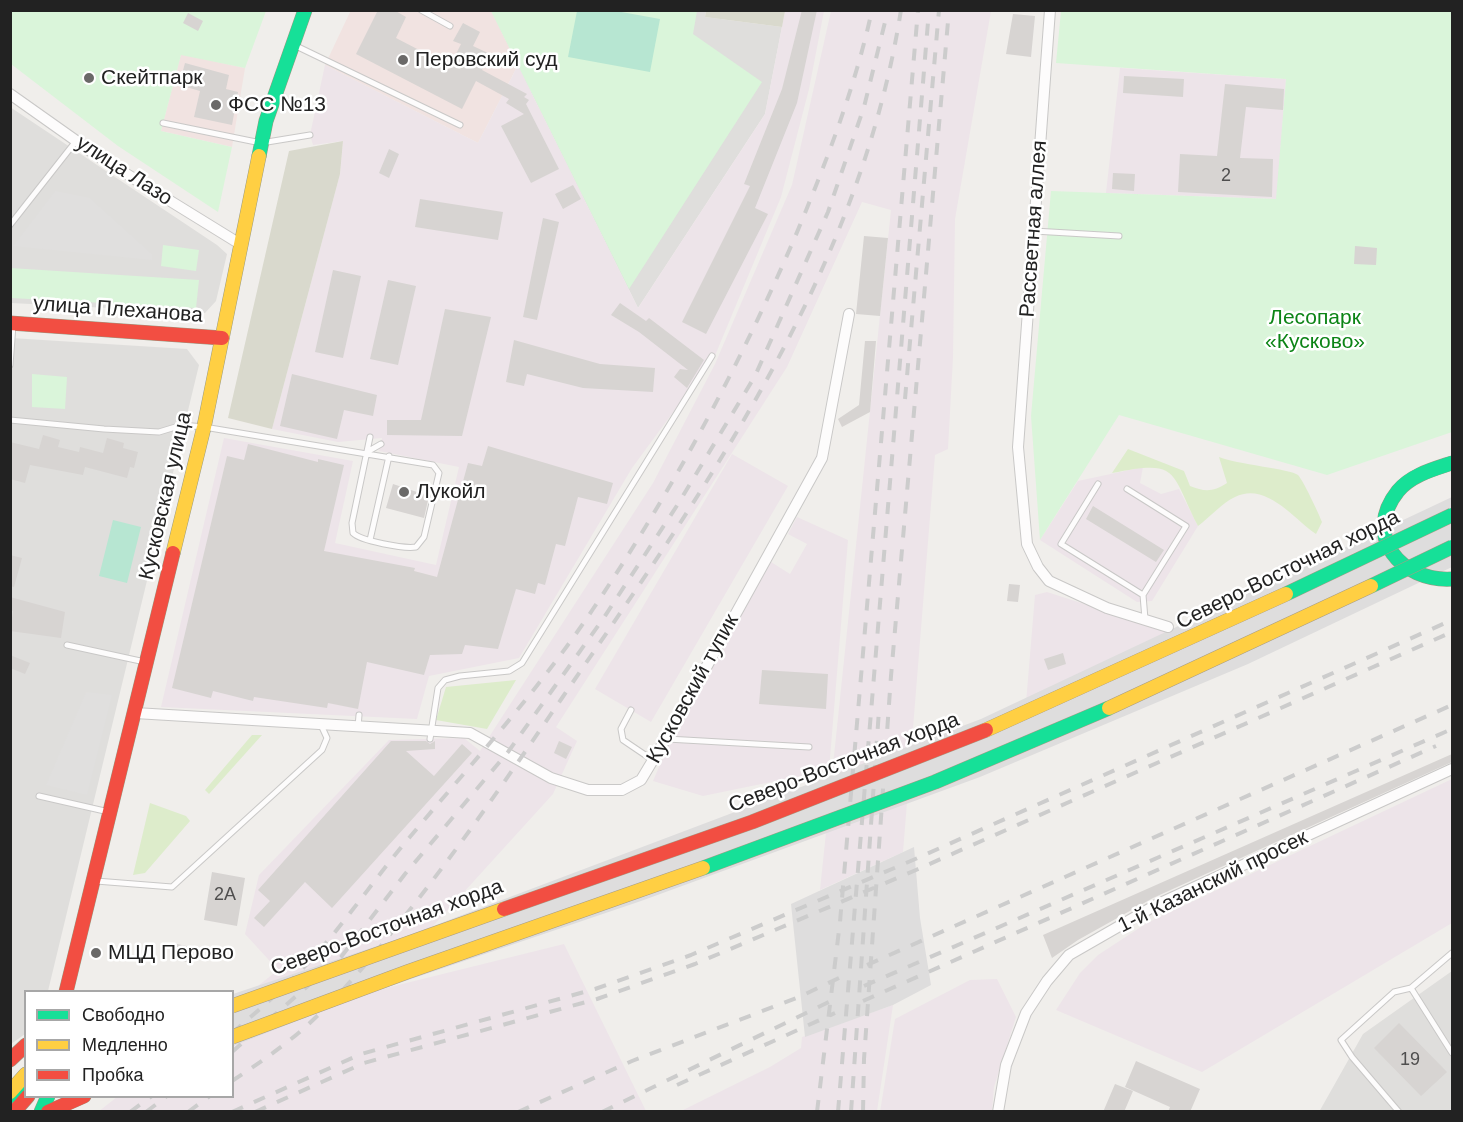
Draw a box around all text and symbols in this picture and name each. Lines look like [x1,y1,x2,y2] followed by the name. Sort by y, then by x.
[415,47,558,73] place label: Перовский суд
[396,53,410,67] marker: Перовский суд
[101,65,203,91] place label: Скейтпарк
[82,71,96,85] marker: Скейтпарк
[228,92,326,118] place label: ФСС №13
[209,98,223,112] marker: ФСС №13
[71,131,177,211] street label: улица Лазо
[1015,140,1053,318] street label: Рассветная аллея
[1221,165,1231,187] house number: 2
[32,292,204,328] street label: улица Плеханова
[1265,305,1365,355] park label: Лесопарк «Кусково»
[134,409,198,583] street label: Кусковская улица
[416,479,486,505] place label: Лукойл
[397,485,411,499] marker: Лукойл
[1172,505,1404,635] street label: Северо-Восточная хорда
[642,610,744,768] street label: Кусковский тупик
[725,707,963,819] street label: Северо-Восточная хорда
[1114,825,1312,939] street label: 1-й Казанский просек
[268,874,506,982] street label: Северо-Восточная хорда
[214,884,236,906] house number: 2А
[108,940,234,966] place label: МЦД Перово
[89,946,103,960] marker: МЦД Перово
[24,990,234,1098] legend
[82,1005,165,1025] text: Свободно
[82,1035,168,1055] text: Медленно
[1400,1049,1420,1071] house number: 19
[82,1065,144,1085] text: Пробка

